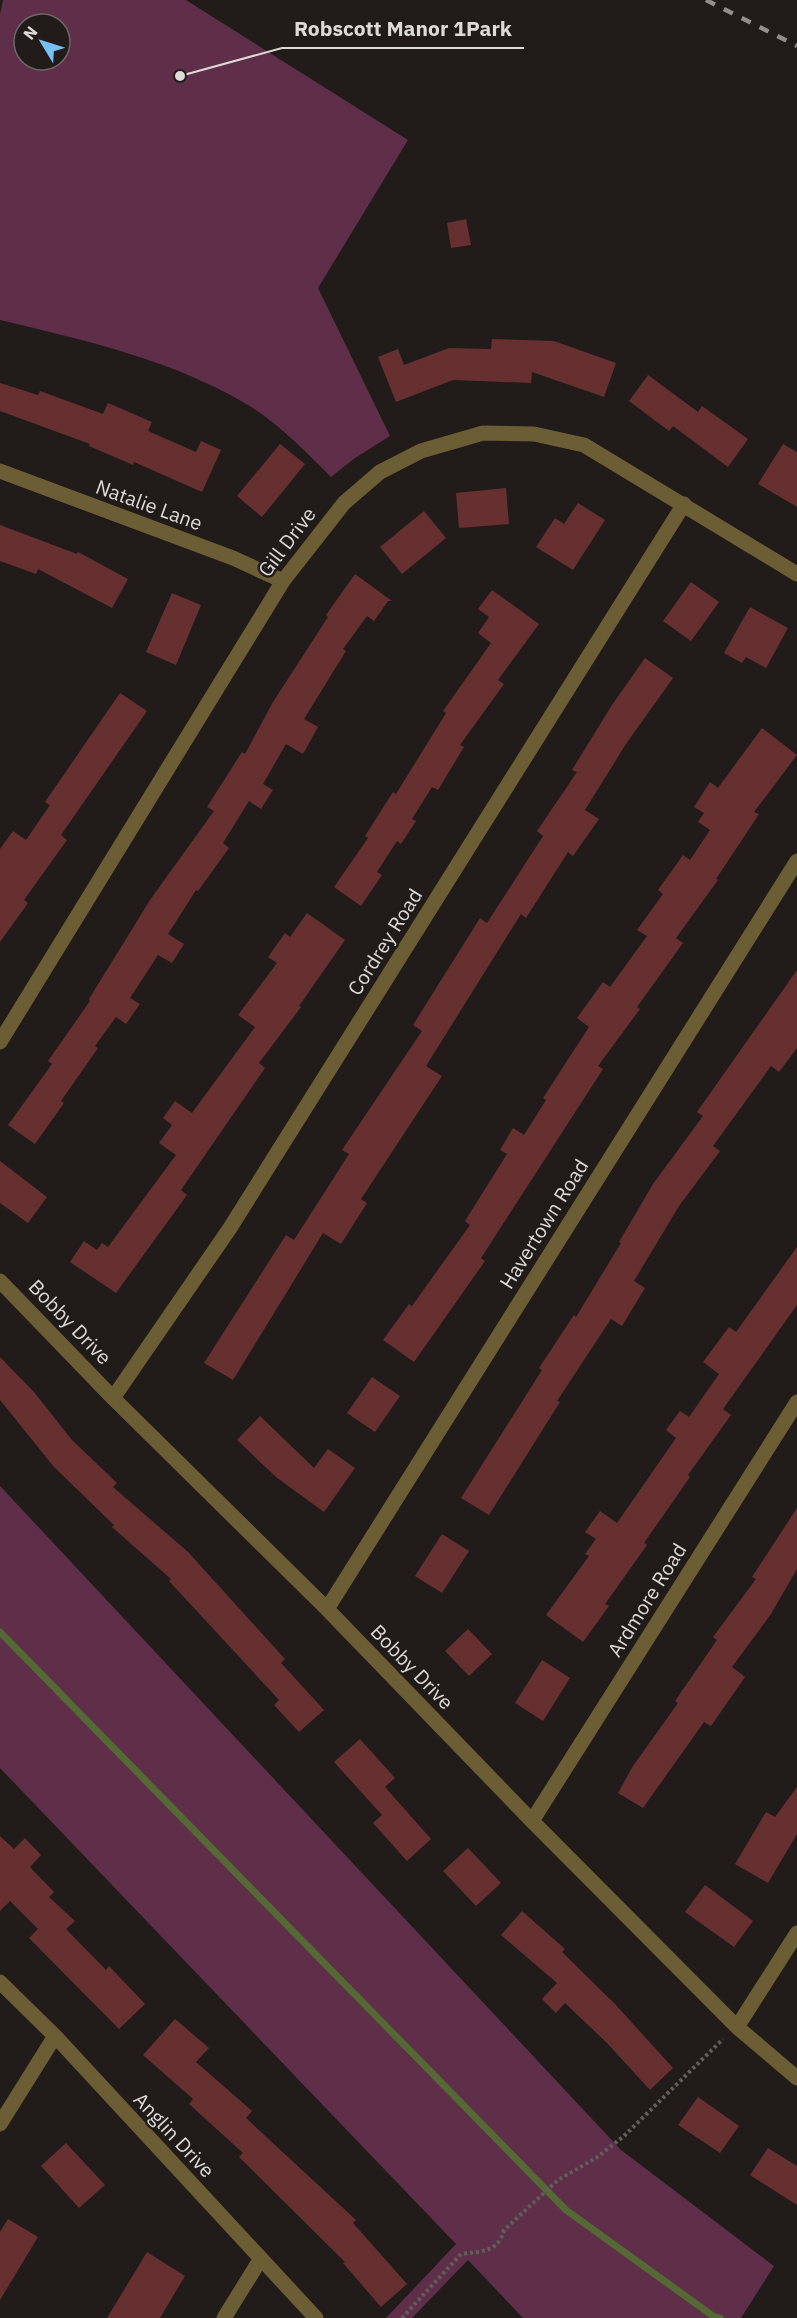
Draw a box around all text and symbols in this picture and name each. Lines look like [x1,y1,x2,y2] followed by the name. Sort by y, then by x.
[282,9,524,48] callout: Robscott Manor 1Park
[12,12,72,72] north arrow
[294,14,513,42] text: Robscott Manor 1Park
[19,22,42,43] text: N
[92,473,206,536] street label: Natalie Lane
[251,501,322,582] street label: Gill Drive
[341,883,428,1000] street label: Cordrey Road
[493,1154,594,1294] street label: Havertown Road
[23,1273,118,1370] street label: Bobby Drive
[601,1538,692,1662] street label: Ardmore Road
[365,1618,460,1715] street label: Bobby Drive
[128,2086,221,2183] street label: Anglin Drive

